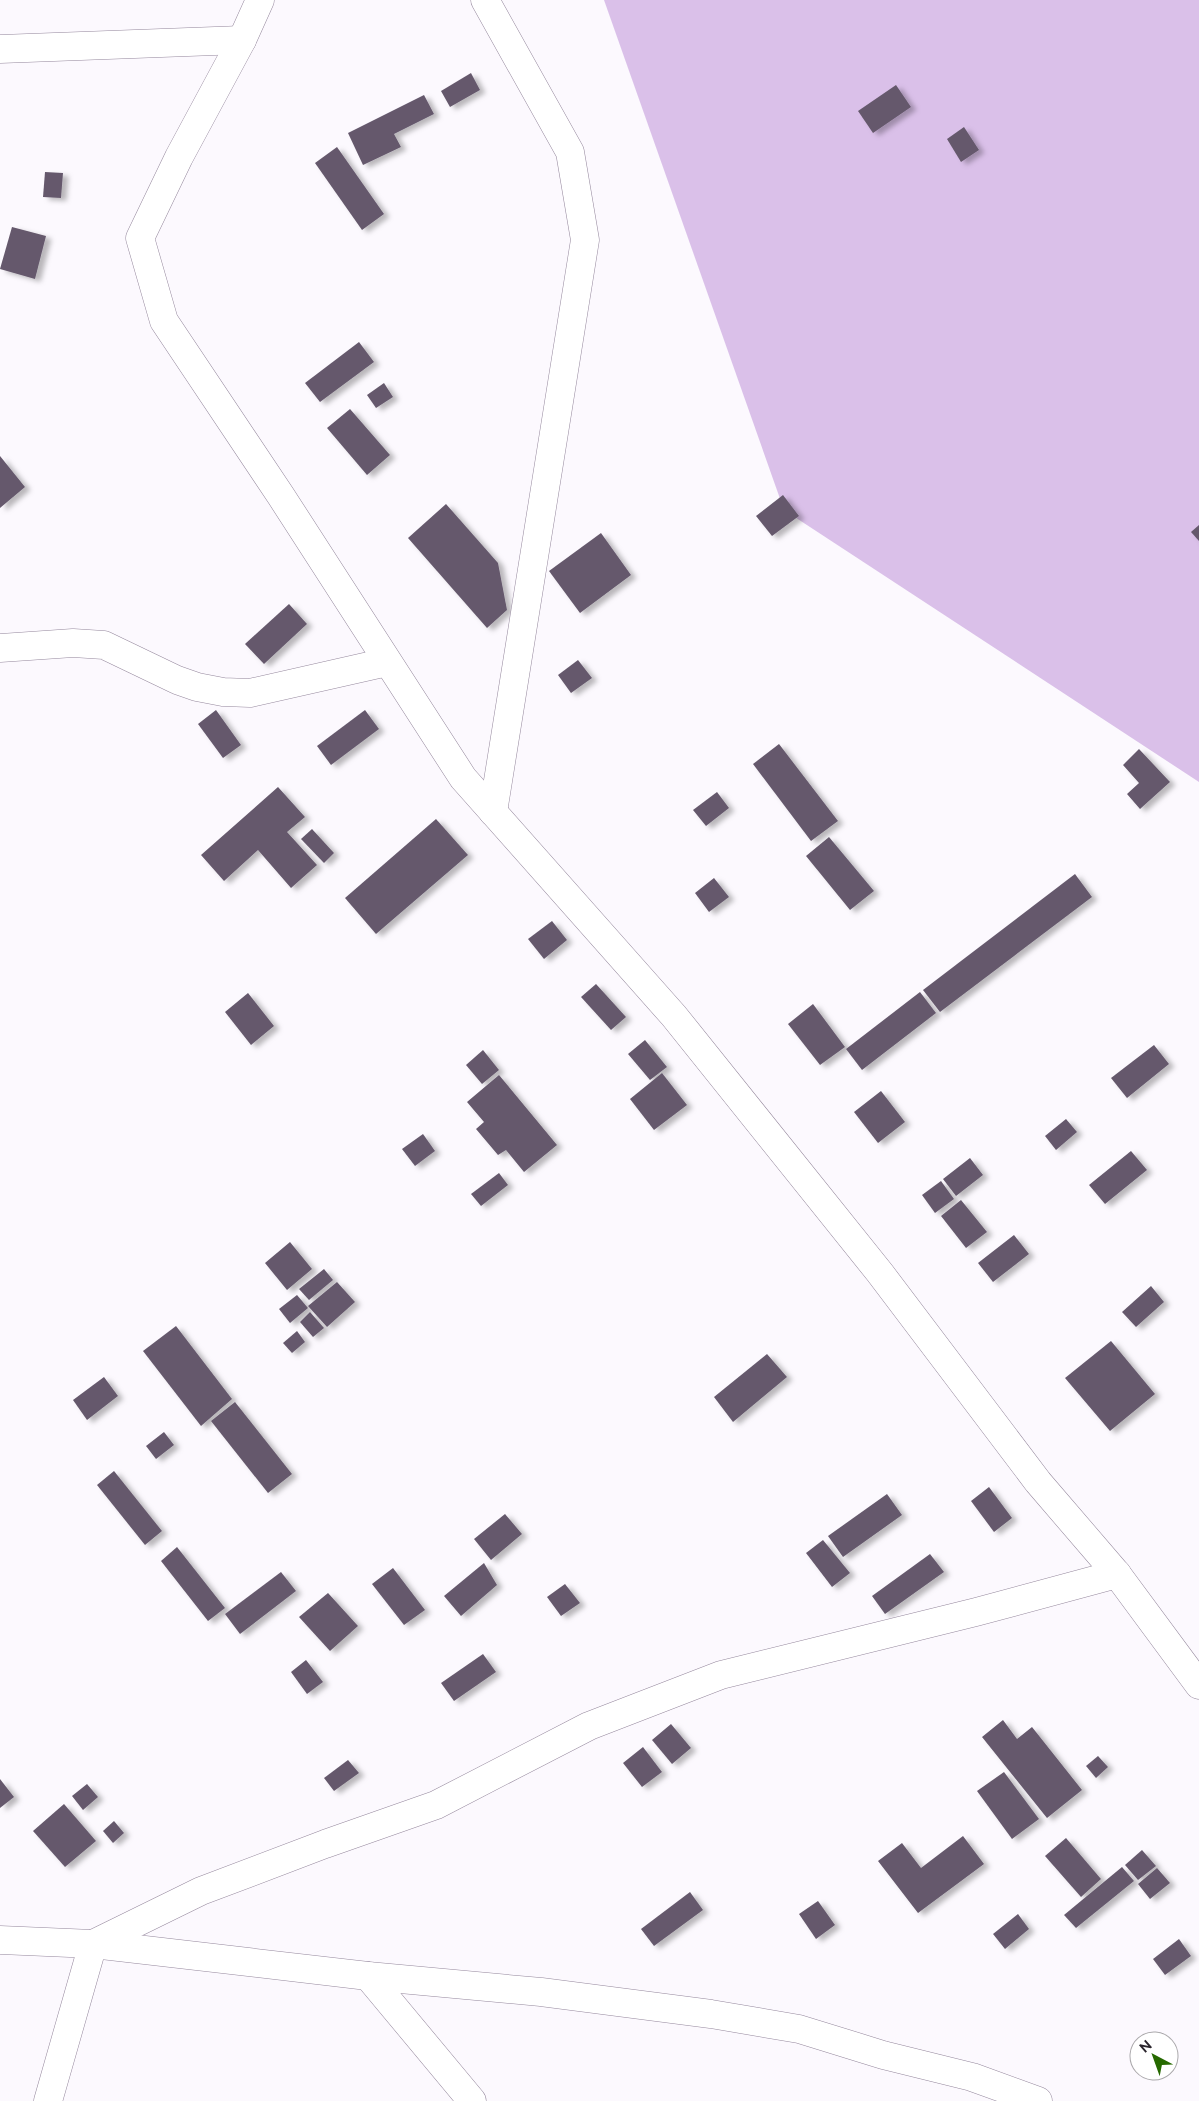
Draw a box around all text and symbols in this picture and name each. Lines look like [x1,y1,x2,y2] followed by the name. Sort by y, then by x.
[1129,2031,1179,2081] north arrow
[1136,2037,1155,2056] text: N

